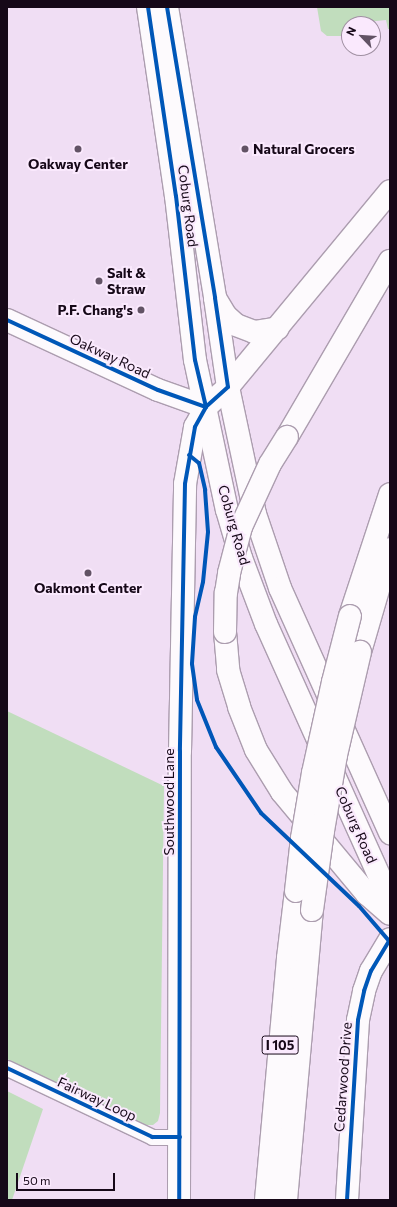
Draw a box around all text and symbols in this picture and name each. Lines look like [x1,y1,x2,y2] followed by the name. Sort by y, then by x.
[341,16,381,56] north arrow
[343,25,358,38] text: N
[253,141,355,157] place label: Natural Grocers
[73,144,83,154] marker: Oakway Center
[240,144,250,154] marker: Natural Grocers
[28,156,128,172] place label: Oakway Center
[175,164,201,248] street label: Coburg Road
[107,265,146,298] place label: Salt & Straw
[94,276,104,286] marker: Salt & Straw
[57,302,133,318] place label: P.F. Chang's
[136,305,146,315] marker: P.F. Chang's
[67,330,153,382] street label: Oakway Road
[215,483,253,567] street label: Coburg Road
[83,568,93,578] marker: Oakmont Center
[34,580,142,596] place label: Oakmont Center
[161,748,177,856] street label: Southwood Lane
[332,784,380,866] street label: Coburg Road
[331,1021,355,1133] street label: Cedarwood Drive
[261,1034,299,1056] road number: I 105
[55,1073,139,1125] street label: Fairway Loop
[18,1165,117,1191] scale bar
[23,1173,51,1187] text: 50 m

